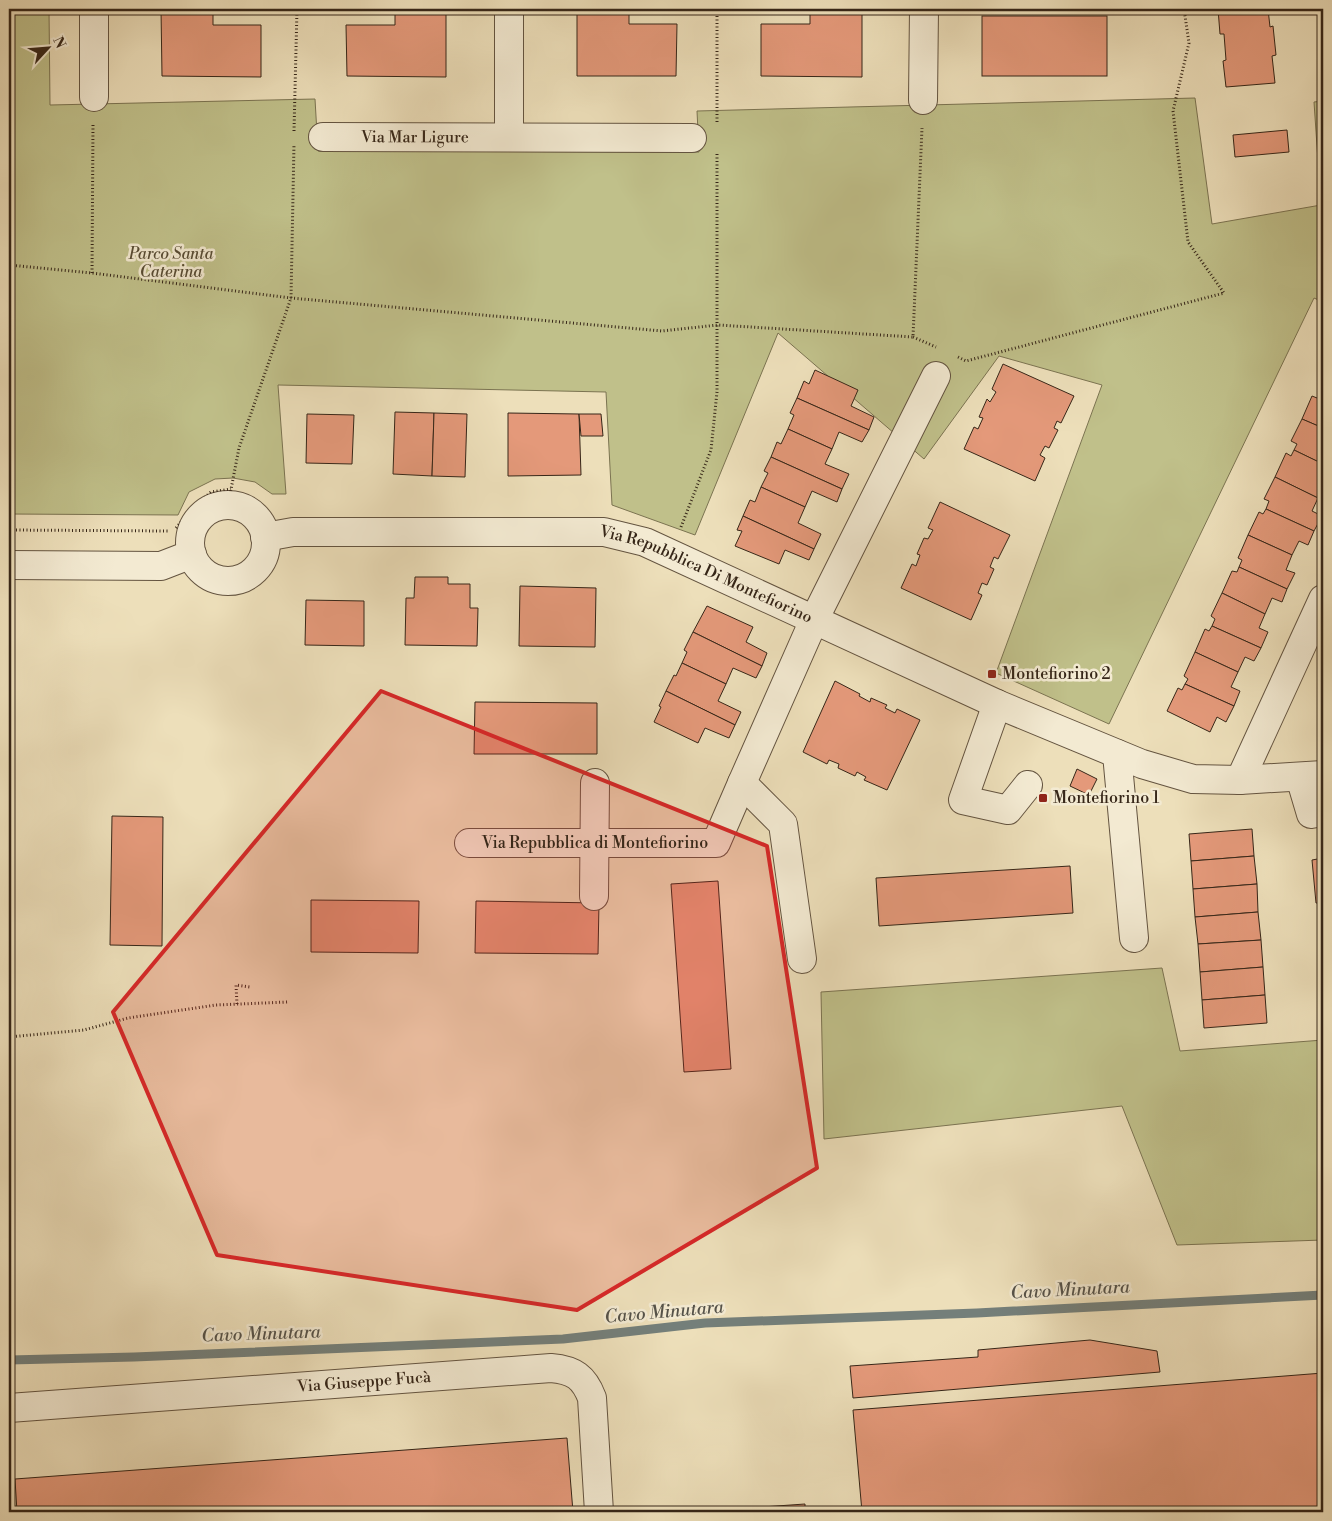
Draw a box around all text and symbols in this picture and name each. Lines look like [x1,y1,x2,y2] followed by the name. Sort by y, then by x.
[22,22,72,72] north arrow
[48,34,69,52] text: N
[360,127,469,147] street label: Via Mar Ligure
[128,244,213,282] park label: Parco Santa Caterina
[597,521,816,628] street label: Via Repubblica Di Montefiorino
[1002,664,1111,684] place label: Montefiorino 2
[986,668,998,680] marker: Montefiorino 2
[1053,788,1159,808] place label: Montefiorino 1
[1037,792,1049,804] marker: Montefiorino 1
[481,833,708,853] street label: Via Repubblica di Montefiorino
[1010,1275,1131,1305] water label: Cavo Minutara
[604,1295,725,1329] water label: Cavo Minutara
[201,1320,322,1348] water label: Cavo Minutara
[295,1367,433,1397] street label: Via Giuseppe Fucà

